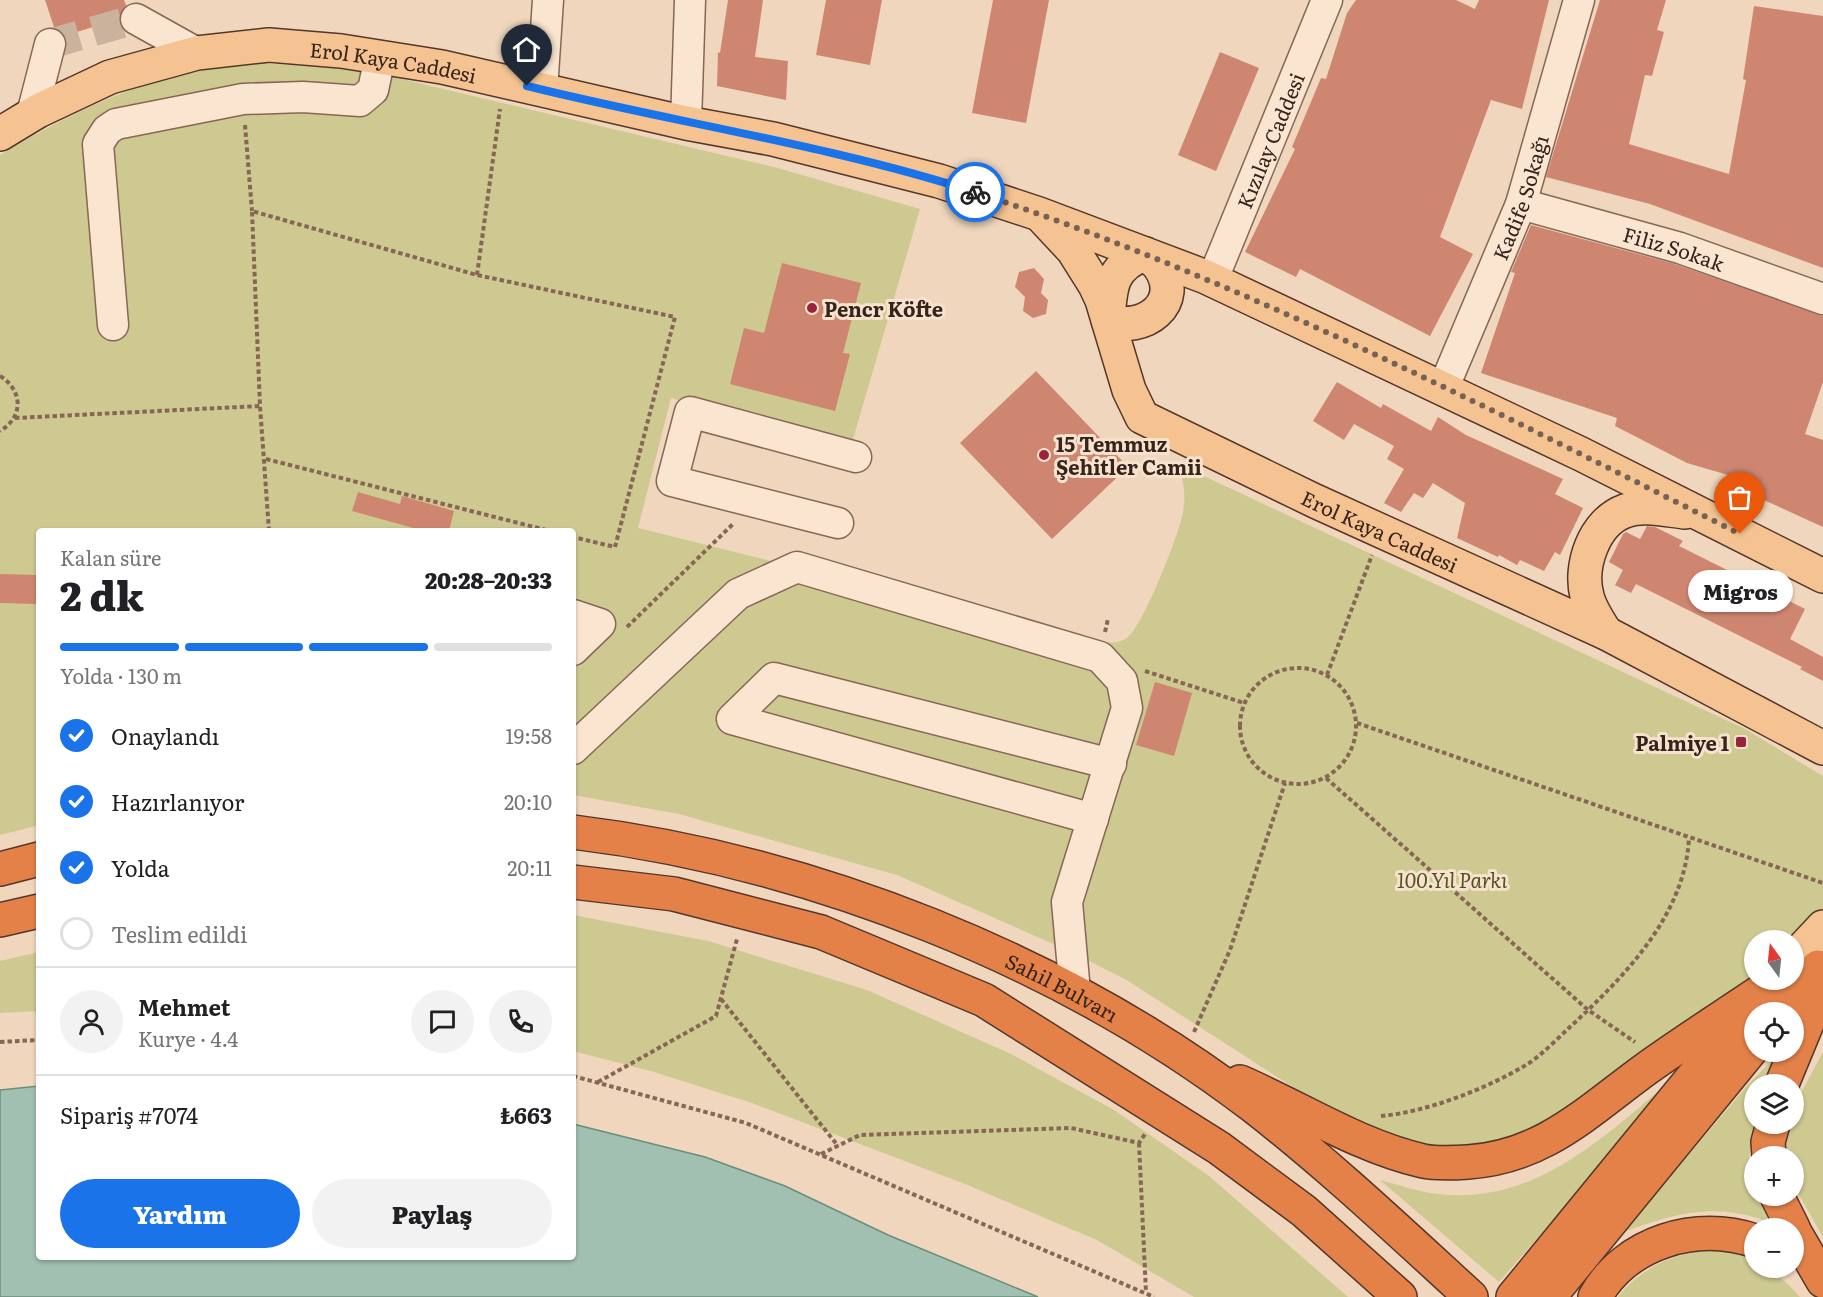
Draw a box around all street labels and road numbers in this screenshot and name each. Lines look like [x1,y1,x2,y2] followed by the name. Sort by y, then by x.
[308,33,480,90] street label: Erol Kaya Caddesi
[1228,67,1311,213] street label: Kızılay Caddesi
[1484,131,1555,264] street label: Kadife Sokağı
[1620,218,1729,278] street label: Filiz Sokak
[1297,482,1463,579] street label: Erol Kaya Caddesi
[1001,945,1125,1029] street label: Sahil Bulvarı

